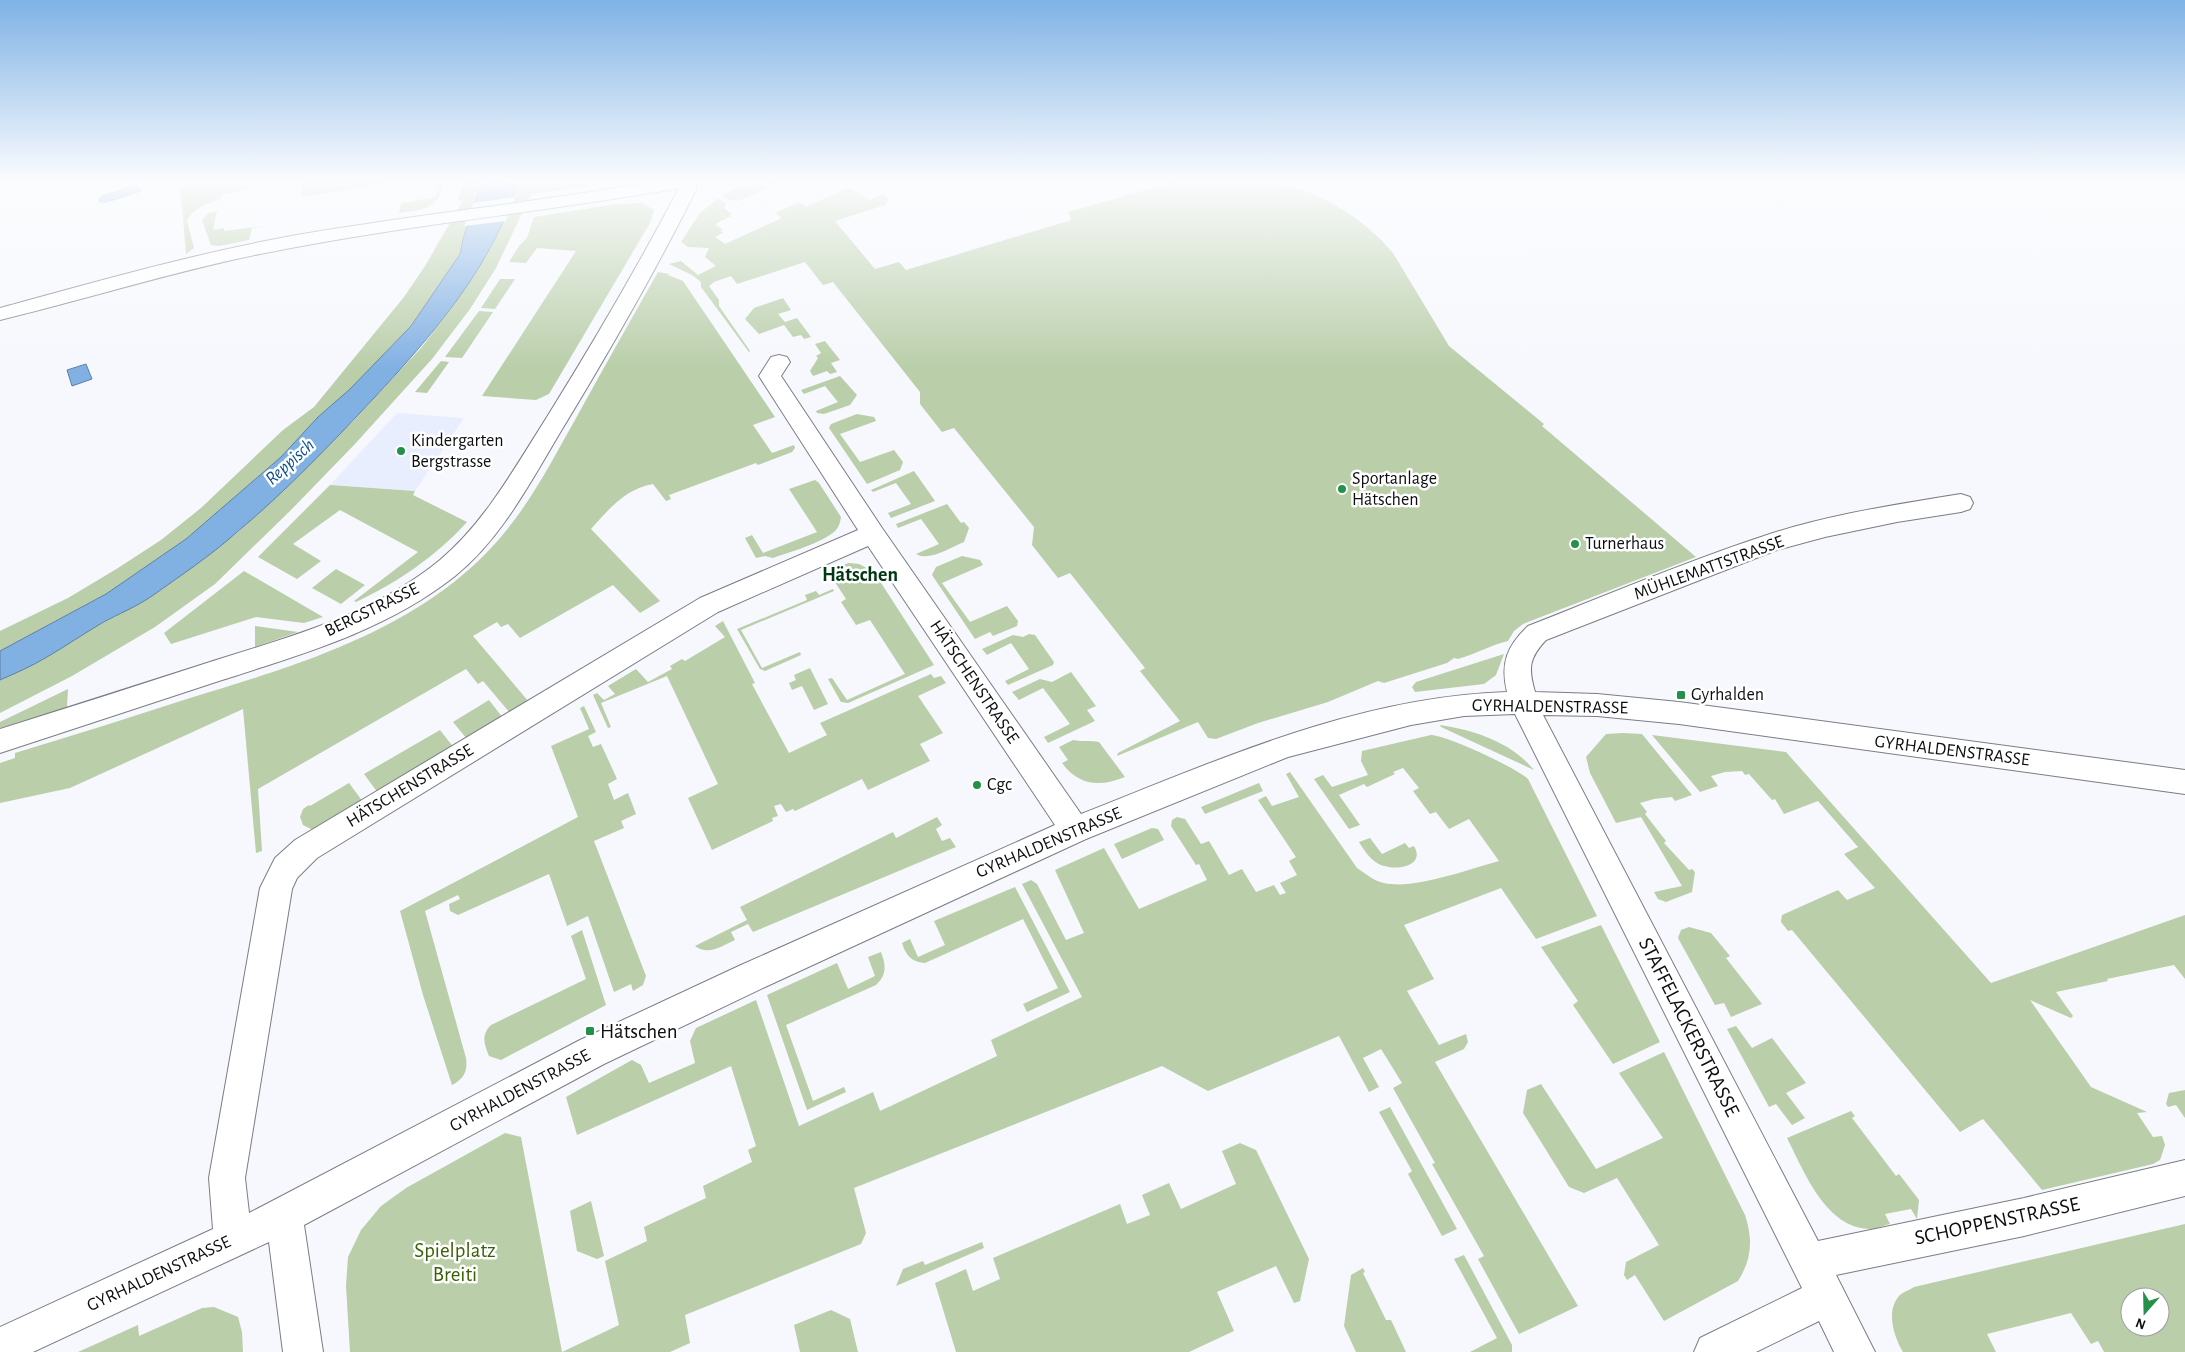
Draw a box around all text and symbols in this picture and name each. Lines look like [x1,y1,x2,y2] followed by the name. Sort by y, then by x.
[411,432,503,471] place label: Kindergarten Bergstrasse
[262,435,318,489] water label: Reppisch
[395,445,407,457] marker: Kindergarten Bergstrasse
[1352,470,1437,509] place label: Sportanlage Hätschen
[1336,483,1348,495] marker: Sportanlage Hätschen
[1631,531,1787,603] street label: MÜHLEMATTSTRASSE
[1585,535,1664,553] place label: Turnerhaus
[1569,538,1581,550] marker: Turnerhaus
[822,565,898,585] district label: Hätschen
[322,579,422,640] street label: BERGSTRASSE
[926,616,1024,747] street label: HÄTSCHENSTRASSE
[1691,686,1764,704] place label: Gyrhalden
[1675,689,1687,701] marker: Gyrhalden
[1472,697,1629,717] street label: GYRHALDENSTRASSE
[1873,733,2031,769] street label: GYRHALDENSTRASSE
[342,739,477,831] street label: HÄTSCHENSTRASSE
[987,776,1012,794] place label: Cgc
[971,779,983,791] marker: Cgc
[974,804,1125,882] street label: GYRHALDENSTRASSE
[1635,934,1743,1120] street label: STAFFELACKERSTRASSE
[600,1021,678,1042] place label: Hätschen
[584,1025,596,1037] marker: Hätschen
[447,1046,593,1136] street label: GYRHALDENSTRASSE
[1913,1193,2081,1249] street label: SCHOPPENSTRASSE
[84,1233,234,1315] street label: GYRHALDENSTRASSE
[414,1240,496,1285] park label: Spielplatz Breiti
[2120,1287,2170,1337] north arrow
[2134,1315,2148,1332] text: N

